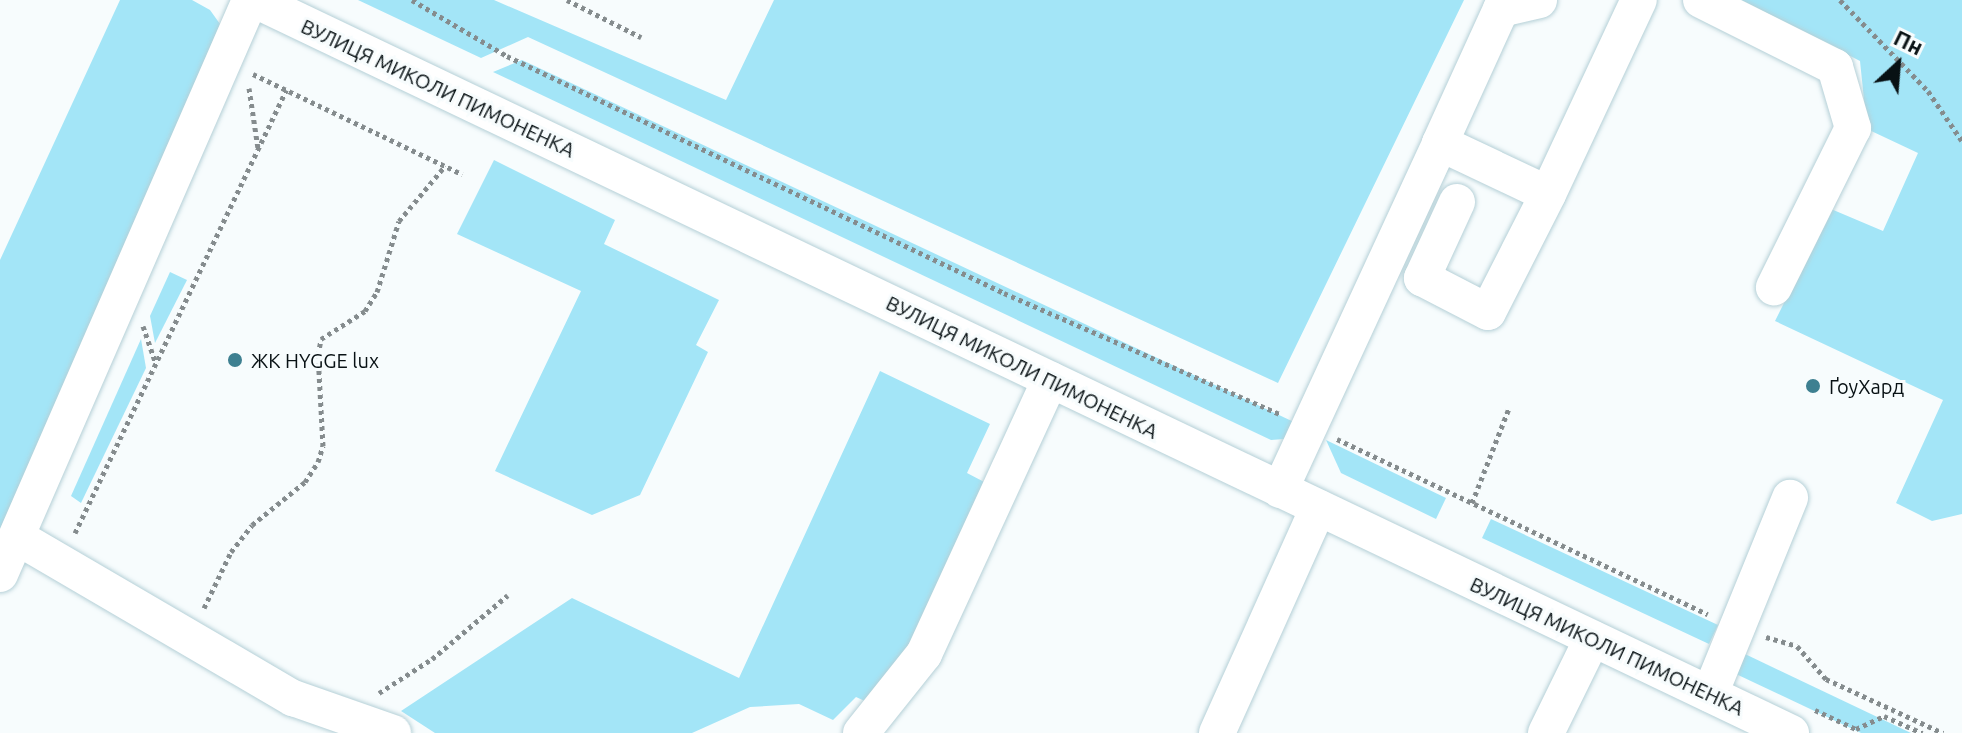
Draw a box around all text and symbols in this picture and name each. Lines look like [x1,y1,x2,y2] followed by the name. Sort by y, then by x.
[297,14,579,162] street label: ВУЛИЦЯ МИКОЛИ ПИМОНЕНКА
[1858,24,1938,104] north arrow
[1890,24,1927,60] text: Пн
[882,291,1162,443] street label: ВУЛИЦЯ МИКОЛИ ПИМОНЕНКА
[251,348,379,372] place label: ЖК HYGGE lux
[226,351,244,369] marker: ЖК HYGGE lux
[1829,374,1904,398] place label: ҐоуХард
[1804,377,1822,395] marker: ҐоуХард
[1466,572,1748,720] street label: ВУЛИЦЯ МИКОЛИ ПИМОНЕНКА

